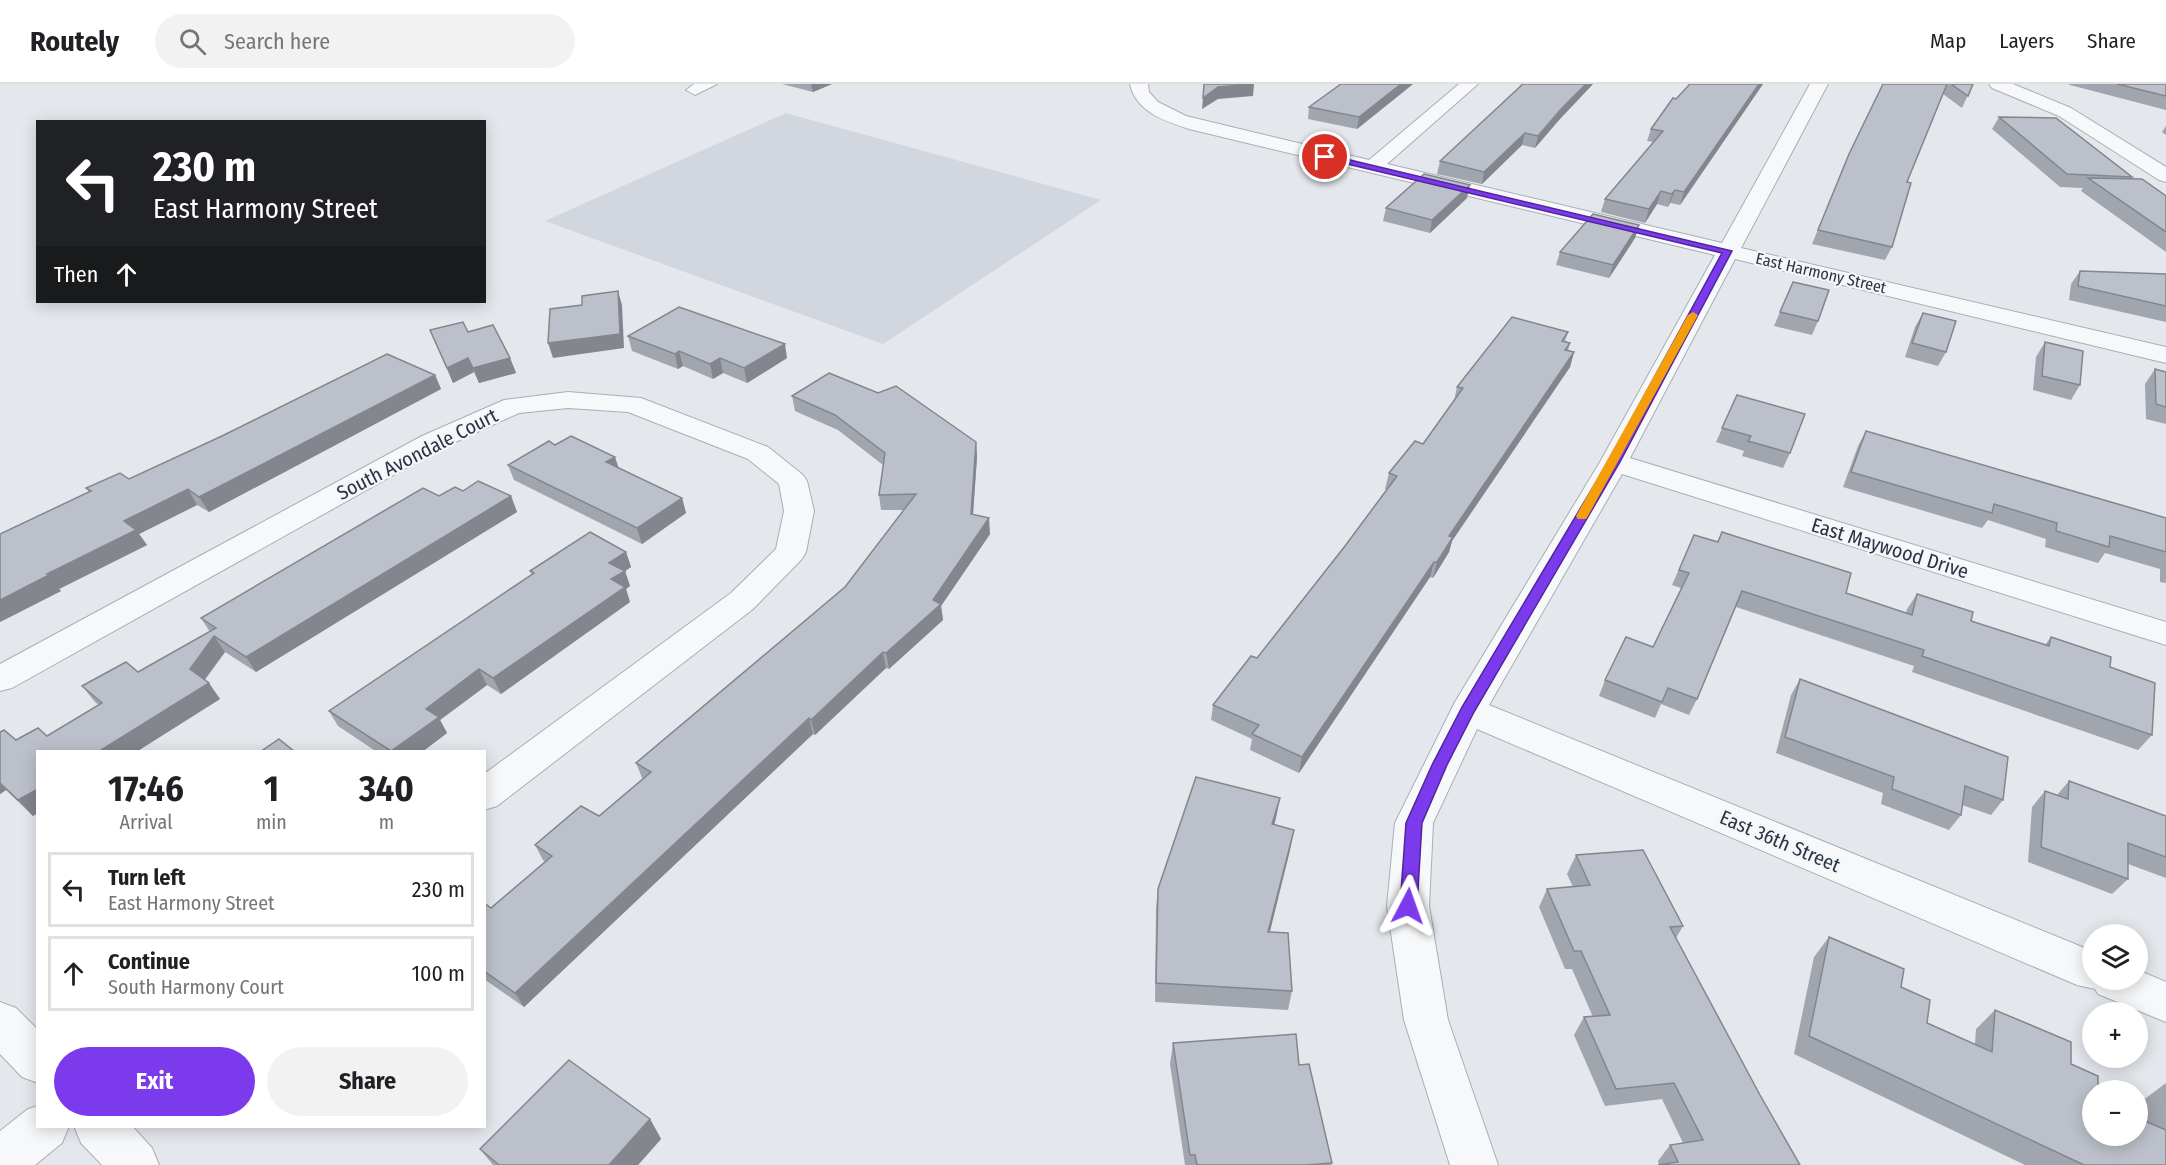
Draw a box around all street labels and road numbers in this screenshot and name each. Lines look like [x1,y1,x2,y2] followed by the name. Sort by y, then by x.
[1754,249,1889,297] street label: East Harmony Street
[333,403,502,505] street label: South Avondale Court
[1808,513,1972,583] street label: East Maywood Drive
[1716,805,1844,877] street label: East 36th Street

